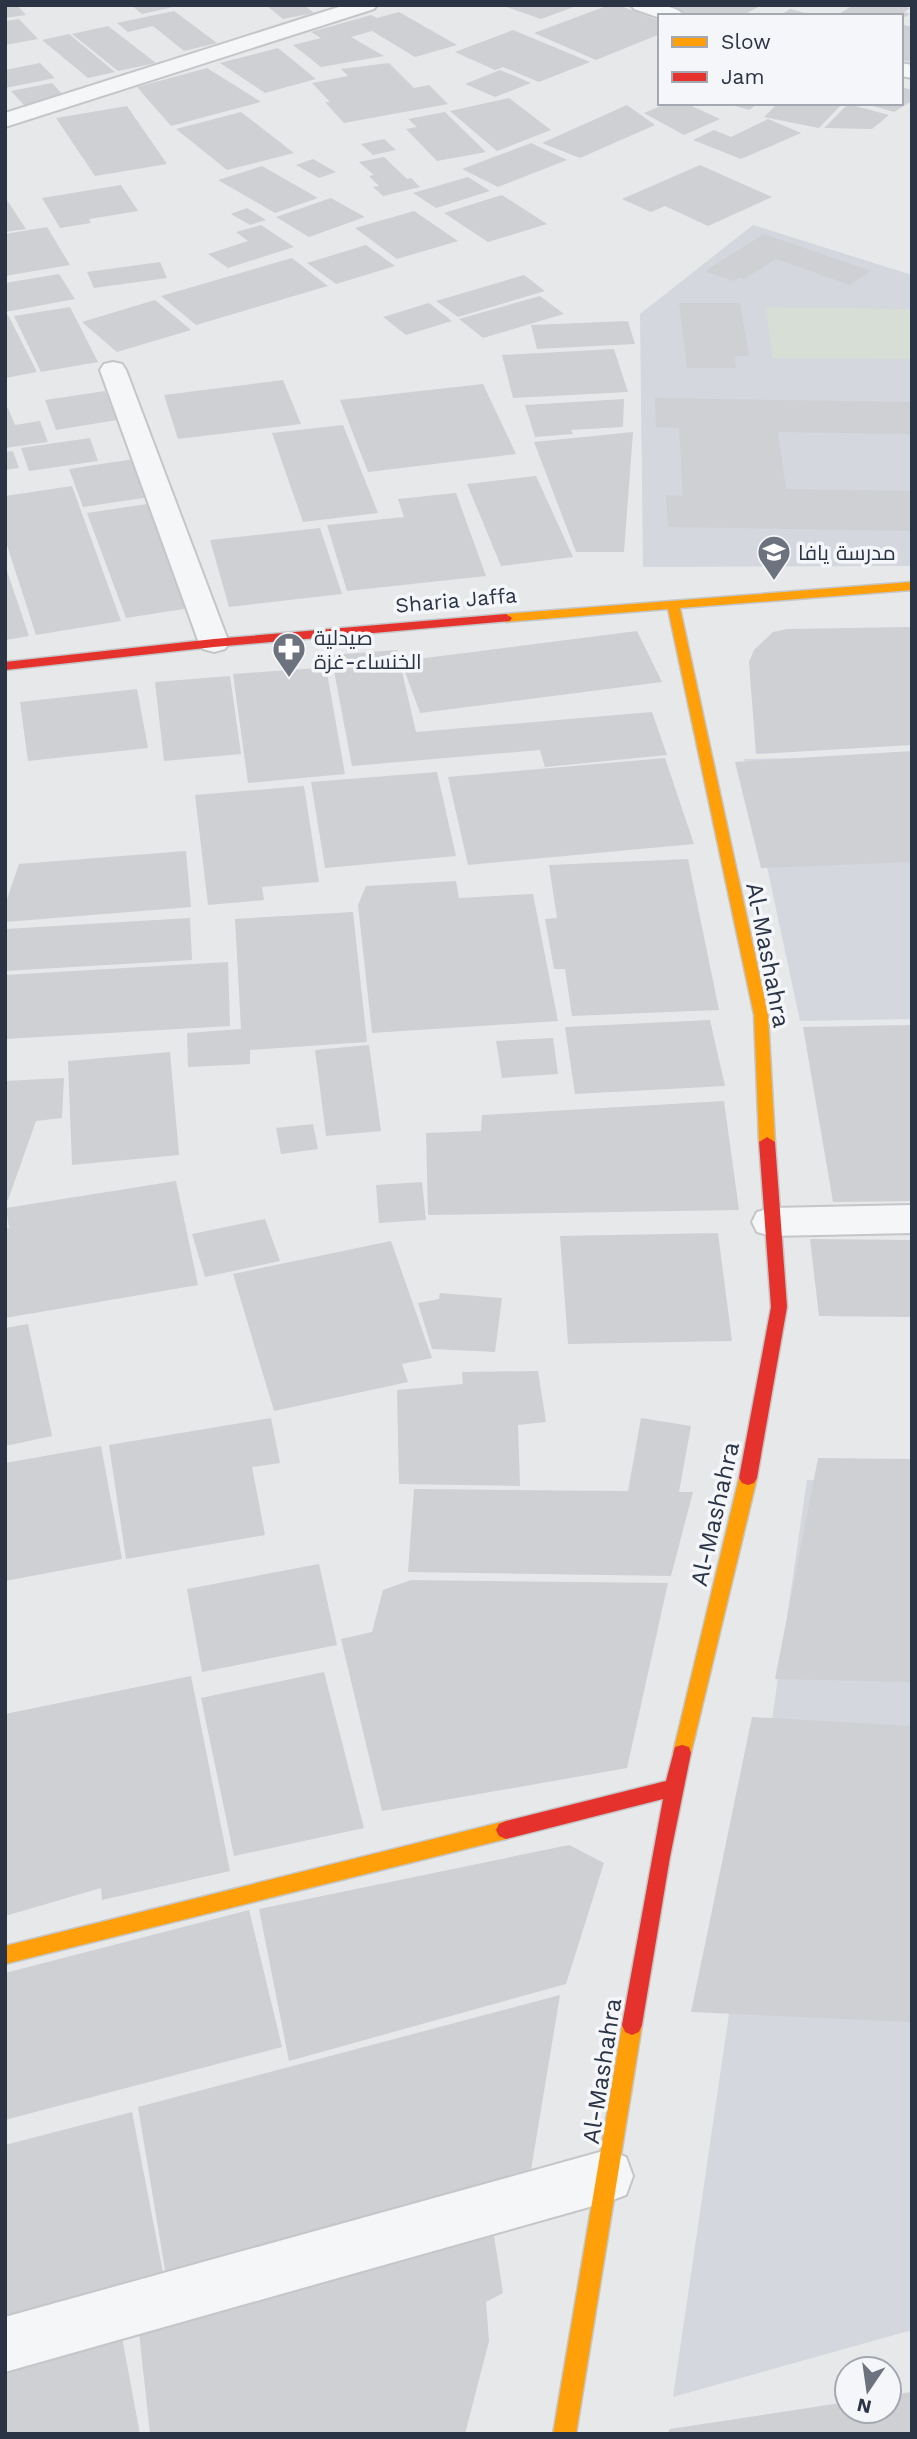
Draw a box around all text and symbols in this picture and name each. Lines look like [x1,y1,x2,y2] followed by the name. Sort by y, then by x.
[658,14,903,105] legend
[721,29,771,54] text: Slow
[721,64,764,89] text: Jam
[755,533,793,582] school or university icon: مدرسة يافا
[798,540,896,565] place label: مدرسة يافا
[394,582,518,618] street label: Sharia Jaffa
[314,625,422,674] place label: صيدلية الخنساء-غزة
[270,630,308,679] pharmacy icon: صيدلية الخنساء-غزة
[740,880,796,1030] street label: Al-Mashahra
[685,1439,745,1589] street label: Al-Mashahra
[577,1996,627,2146] street label: Al-Mashahra
[833,2355,903,2425] north arrow
[855,2393,874,2419] text: N

